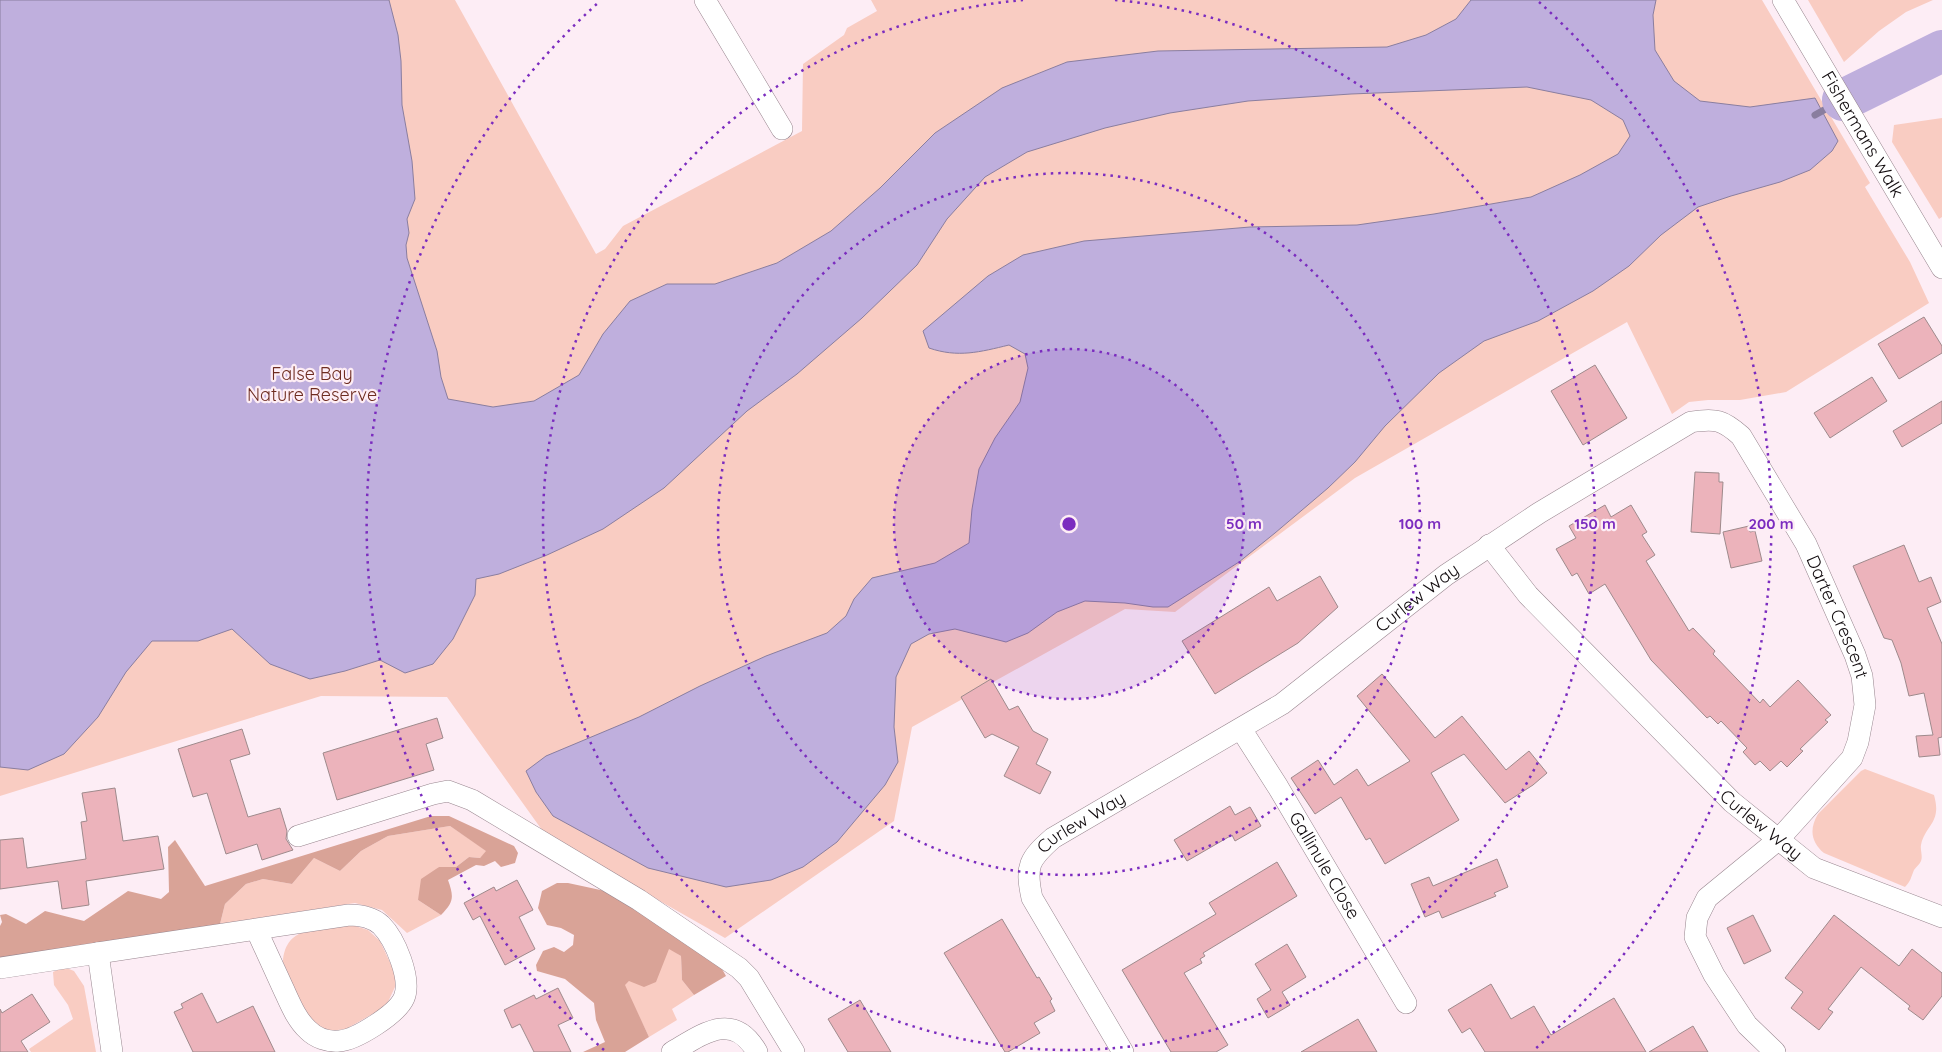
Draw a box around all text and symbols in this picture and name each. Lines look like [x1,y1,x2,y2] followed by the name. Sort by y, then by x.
[1817,67,1909,201] street label: Fishermans Walk
[247,362,377,406] park label: False Bay Nature Reserve
[1226,514,1262,533] text: 50 m
[1399,514,1441,533] text: 100 m
[1574,514,1616,533] text: 150 m
[1749,514,1794,533] text: 200 m
[1060,515,1078,533] centre of rings
[1801,552,1874,681] street label: Darter Crescent
[1370,558,1463,637] street label: Curlew Way
[1715,784,1807,865] street label: Curlew Way
[1032,786,1129,858] street label: Curlew Way
[1284,807,1366,923] street label: Gallinule Close

